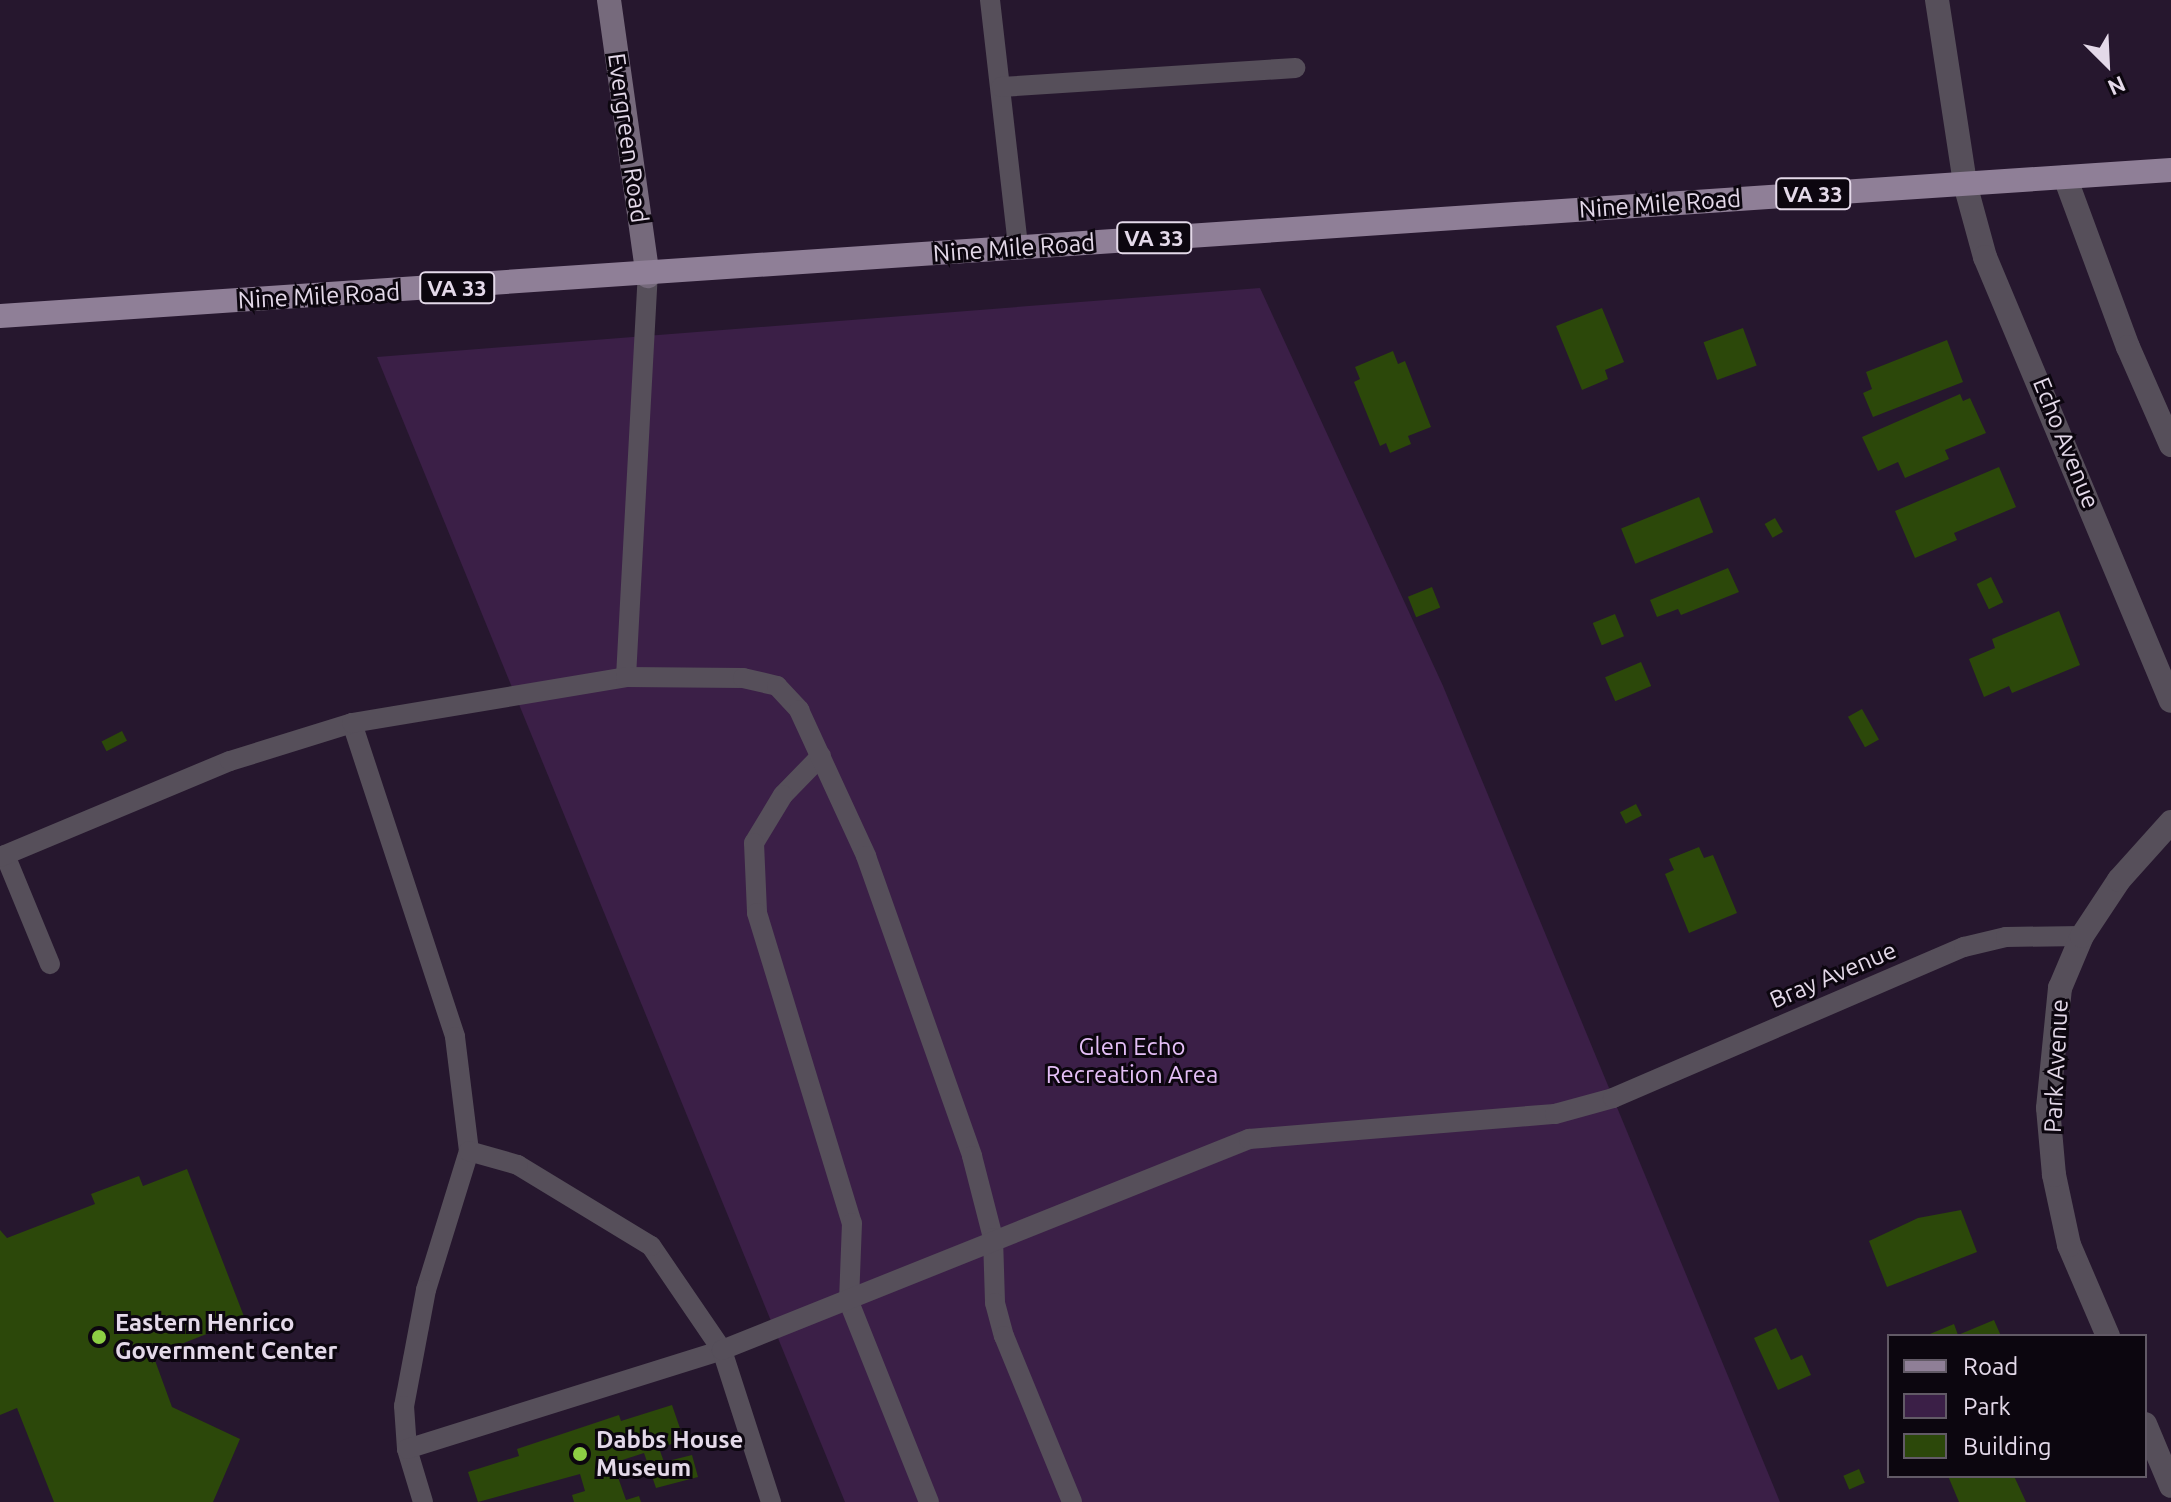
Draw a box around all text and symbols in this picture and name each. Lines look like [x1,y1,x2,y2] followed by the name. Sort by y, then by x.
[2067,24,2147,104] north arrow
[602,51,654,225] street label: Evergreen Road
[2104,72,2130,101] text: N
[1775,176,1851,212] road number: VA 33
[1578,184,1742,224] street label: Nine Mile Road
[1116,220,1192,256] road number: VA 33
[932,228,1096,268] street label: Nine Mile Road
[419,270,495,306] road number: VA 33
[237,277,401,315] street label: Nine Mile Road
[2027,373,2105,513] street label: Echo Avenue
[1765,935,1901,1015] street label: Bray Avenue
[2038,998,2074,1134] street label: Park Avenue
[1046,1033,1218,1089] park label: Glen Echo Recreation Area
[115,1309,337,1365] place label: Eastern Henrico Government Center
[90,1328,108,1346] marker: Eastern Henrico Government Center
[1887,1334,2147,1478] legend
[1963,1353,2018,1380] text: Road
[1963,1393,2011,1420] text: Park
[596,1426,743,1482] place label: Dabbs House Museum
[1963,1433,2051,1460] text: Building
[571,1445,589,1463] marker: Dabbs House Museum

